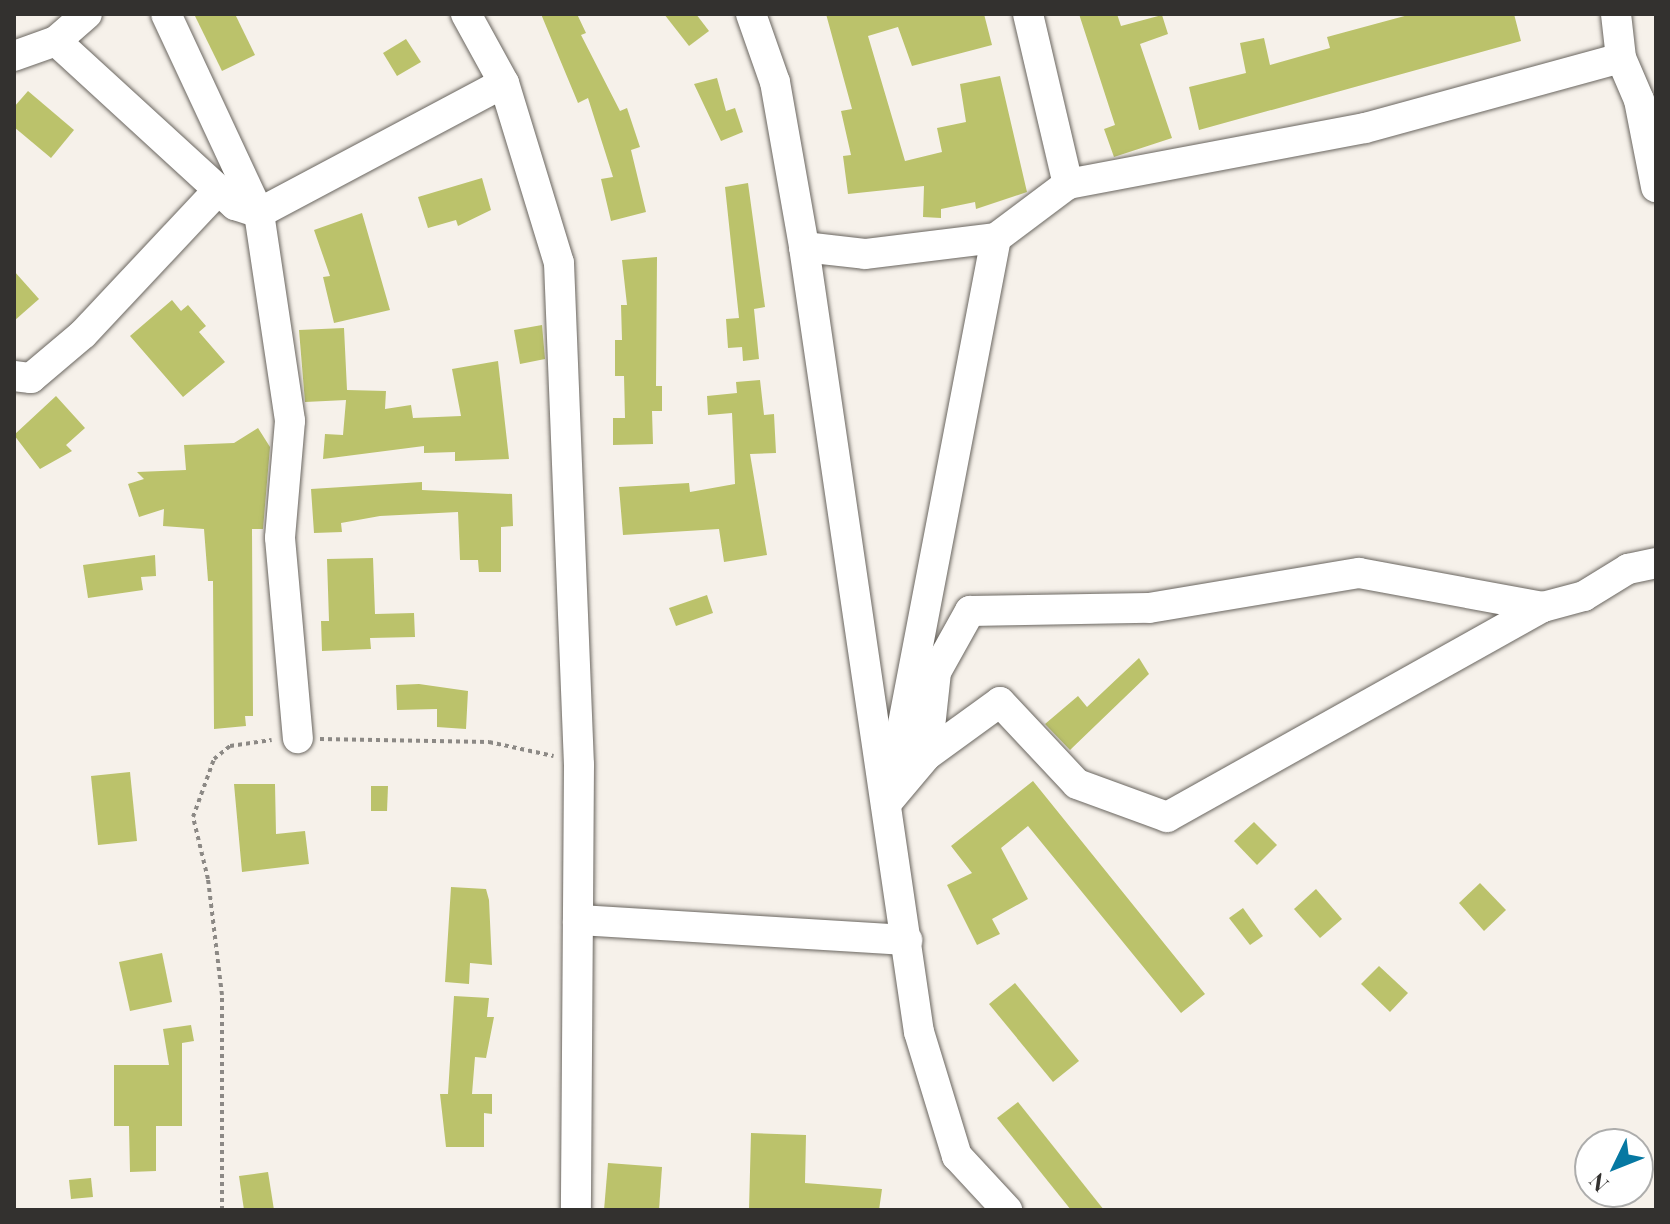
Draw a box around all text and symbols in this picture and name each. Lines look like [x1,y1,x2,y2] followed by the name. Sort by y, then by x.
[1574,1128,1654,1208] north arrow
[1582,1167,1614,1199] text: N

